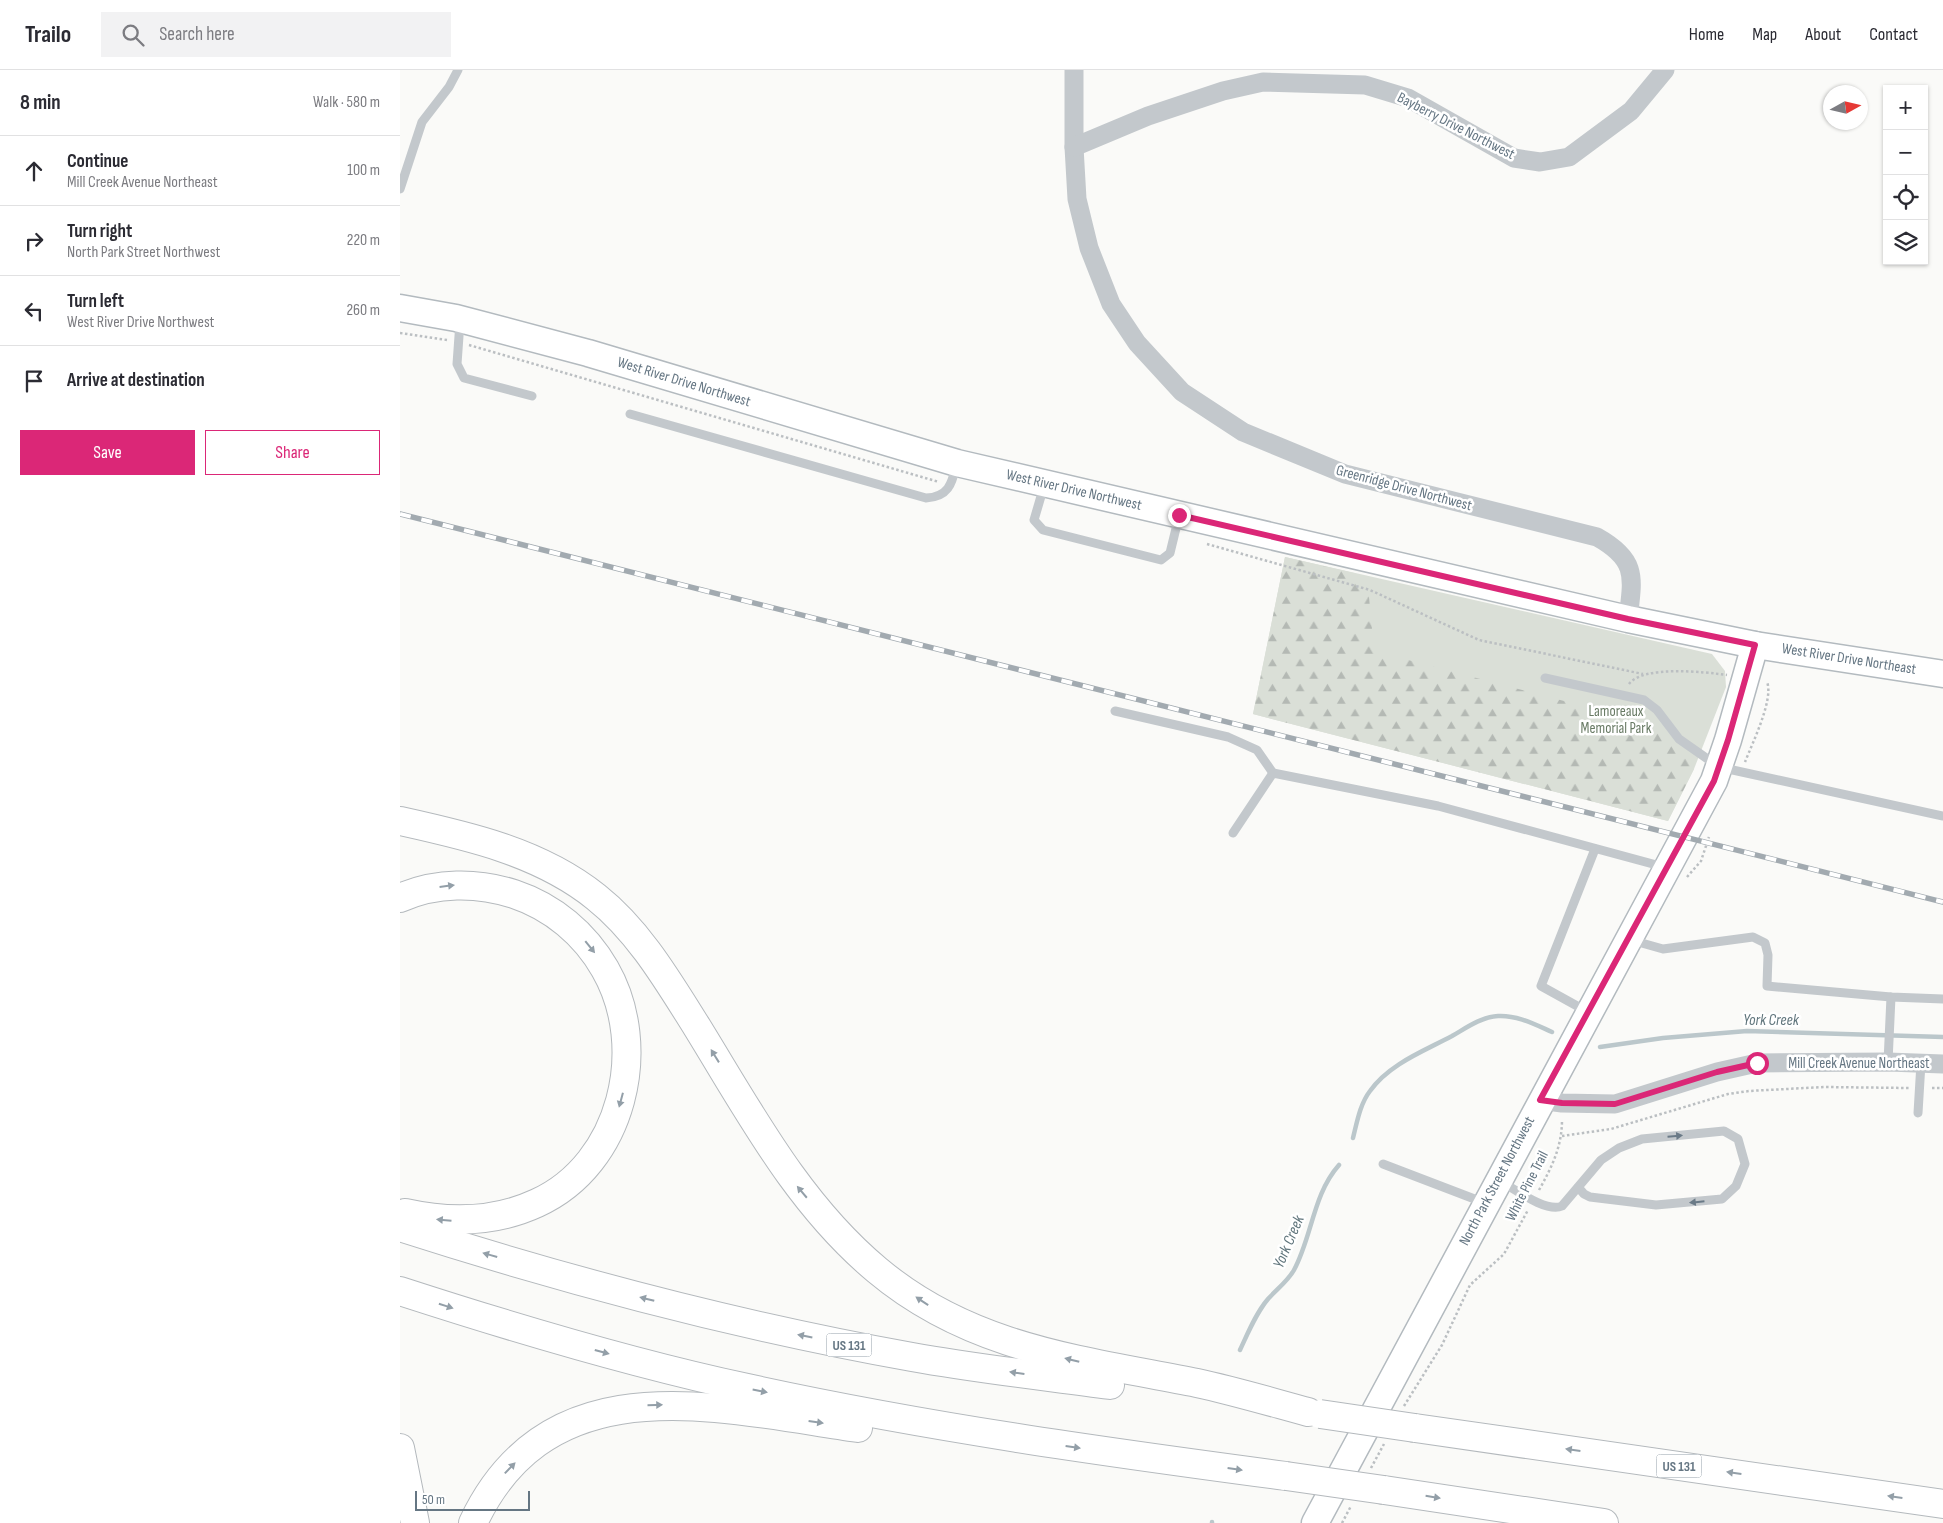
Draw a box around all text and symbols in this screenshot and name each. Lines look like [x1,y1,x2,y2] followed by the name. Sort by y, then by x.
[101,12,451,57] search box
[25,20,71,49] text: Trailo
[119,21,147,49] icon: search
[159,23,235,46] text: Search here
[1689,24,1724,45] text: Home
[1752,24,1777,45] text: Map
[1805,24,1841,45] text: About
[1869,24,1918,45] text: Contact
[1823,85,1868,130] north arrow
[1883,85,1928,265] map controls
[1883,85,1928,130] button: +
[1394,88,1518,164] street label: Bayberry Drive Northwest
[20,90,61,115] text: 8 min
[313,93,380,112] text: Walk · 580 m
[1883,130,1928,175] button: −
[67,150,128,173] text: Continue
[20,157,48,185] icon: ahead
[347,161,380,180] text: 100 m
[67,173,218,192] text: Mill Creek Avenue Northeast
[1883,175,1928,220] button: locate
[67,220,132,243] text: Turn right
[1883,220,1928,265] button: layers
[20,227,48,255] icon: right
[347,231,380,250] text: 220 m
[67,243,220,262] text: North Park Street Northwest
[67,290,124,313] text: Turn left
[20,297,48,325] icon: left
[346,301,380,320] text: 260 m
[67,313,215,332] text: West River Drive Northwest
[615,353,753,411] street label: West River Drive Northwest
[20,367,48,395] icon: arrive
[67,369,205,392] text: Arrive at destination
[20,430,195,475] button: Save
[205,430,380,475] button: Share
[1334,461,1474,515] street label: Greenridge Drive Northwest
[1004,465,1144,515] street label: West River Drive Northwest
[1168,504,1191,527] route end
[1780,639,1918,679] street label: West River Drive Northeast
[1581,702,1652,738] park label: Lamoreaux Memorial Park
[439,882,455,890] one-way arrow
[585,940,596,953] one-way arrow
[1743,1011,1800,1030] water label: York Creek
[710,1049,719,1062] one-way arrow
[1746,1052,1769,1075] route start
[1788,1054,1930,1073] street label: Mill Creek Avenue Northeast
[616,1093,624,1108] one-way arrow
[1455,1113,1539,1249] street label: North Park Street Northwest
[1668,1132,1684,1140] one-way arrow
[1501,1148,1553,1224] street label: White Pine Trail
[797,1186,808,1199] one-way arrow
[1688,1198,1704,1206] one-way arrow
[1269,1212,1309,1271] water label: York Creek
[435,1216,451,1224] one-way arrow
[483,1251,498,1259] one-way arrow
[639,1295,654,1303] one-way arrow
[915,1296,929,1306] one-way arrow
[439,1303,454,1311] one-way arrow
[797,1332,813,1340] one-way arrow
[826,1334,872,1356] road number: US 131
[595,1348,610,1356] one-way arrow
[1065,1356,1080,1364] one-way arrow
[1008,1369,1024,1377] one-way arrow
[753,1387,769,1395] one-way arrow
[647,1401,663,1409] one-way arrow
[809,1418,825,1426] one-way arrow
[1066,1443,1082,1451] one-way arrow
[1565,1446,1581,1454] one-way arrow
[1656,1454,1702,1478] road number: US 131
[504,1463,516,1475] one-way arrow
[1227,1465,1243,1473] one-way arrow
[1726,1469,1742,1477] one-way arrow
[415,1488,530,1511] scale bar
[422,1491,445,1508] text: 50 m
[1886,1492,1902,1500] one-way arrow
[1425,1493,1441,1501] one-way arrow

